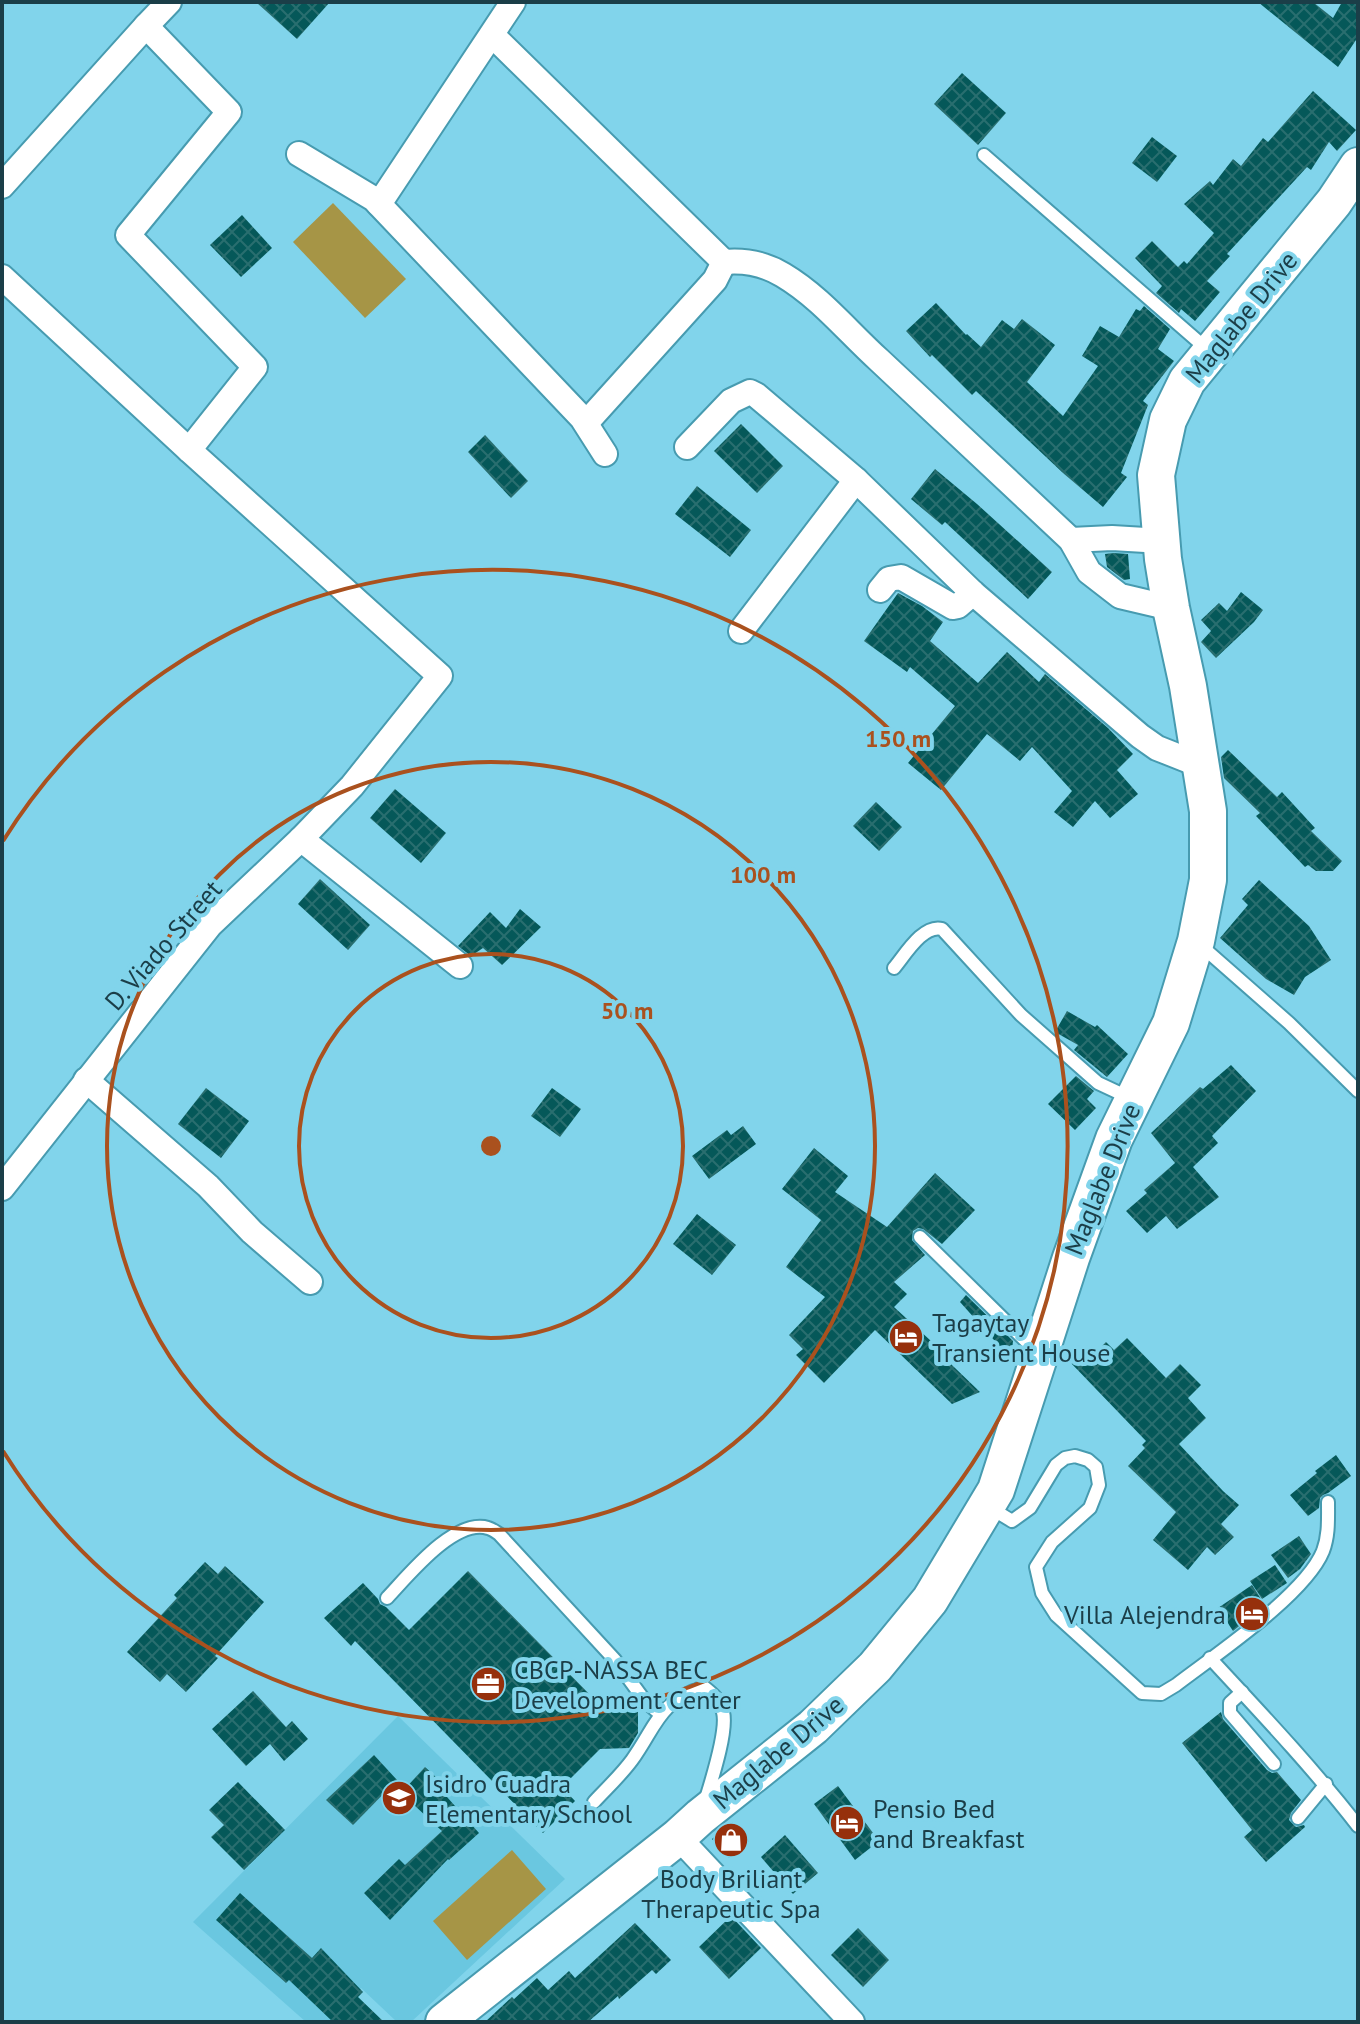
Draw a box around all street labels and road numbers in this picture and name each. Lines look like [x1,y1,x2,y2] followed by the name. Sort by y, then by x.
[1178,244,1304,390] street label: Maglabe Drive
[97,873,229,1017] street label: D. Viado Street
[1057,1098,1147,1260] street label: Maglabe Drive
[706,1688,850,1816] street label: Maglabe Drive

